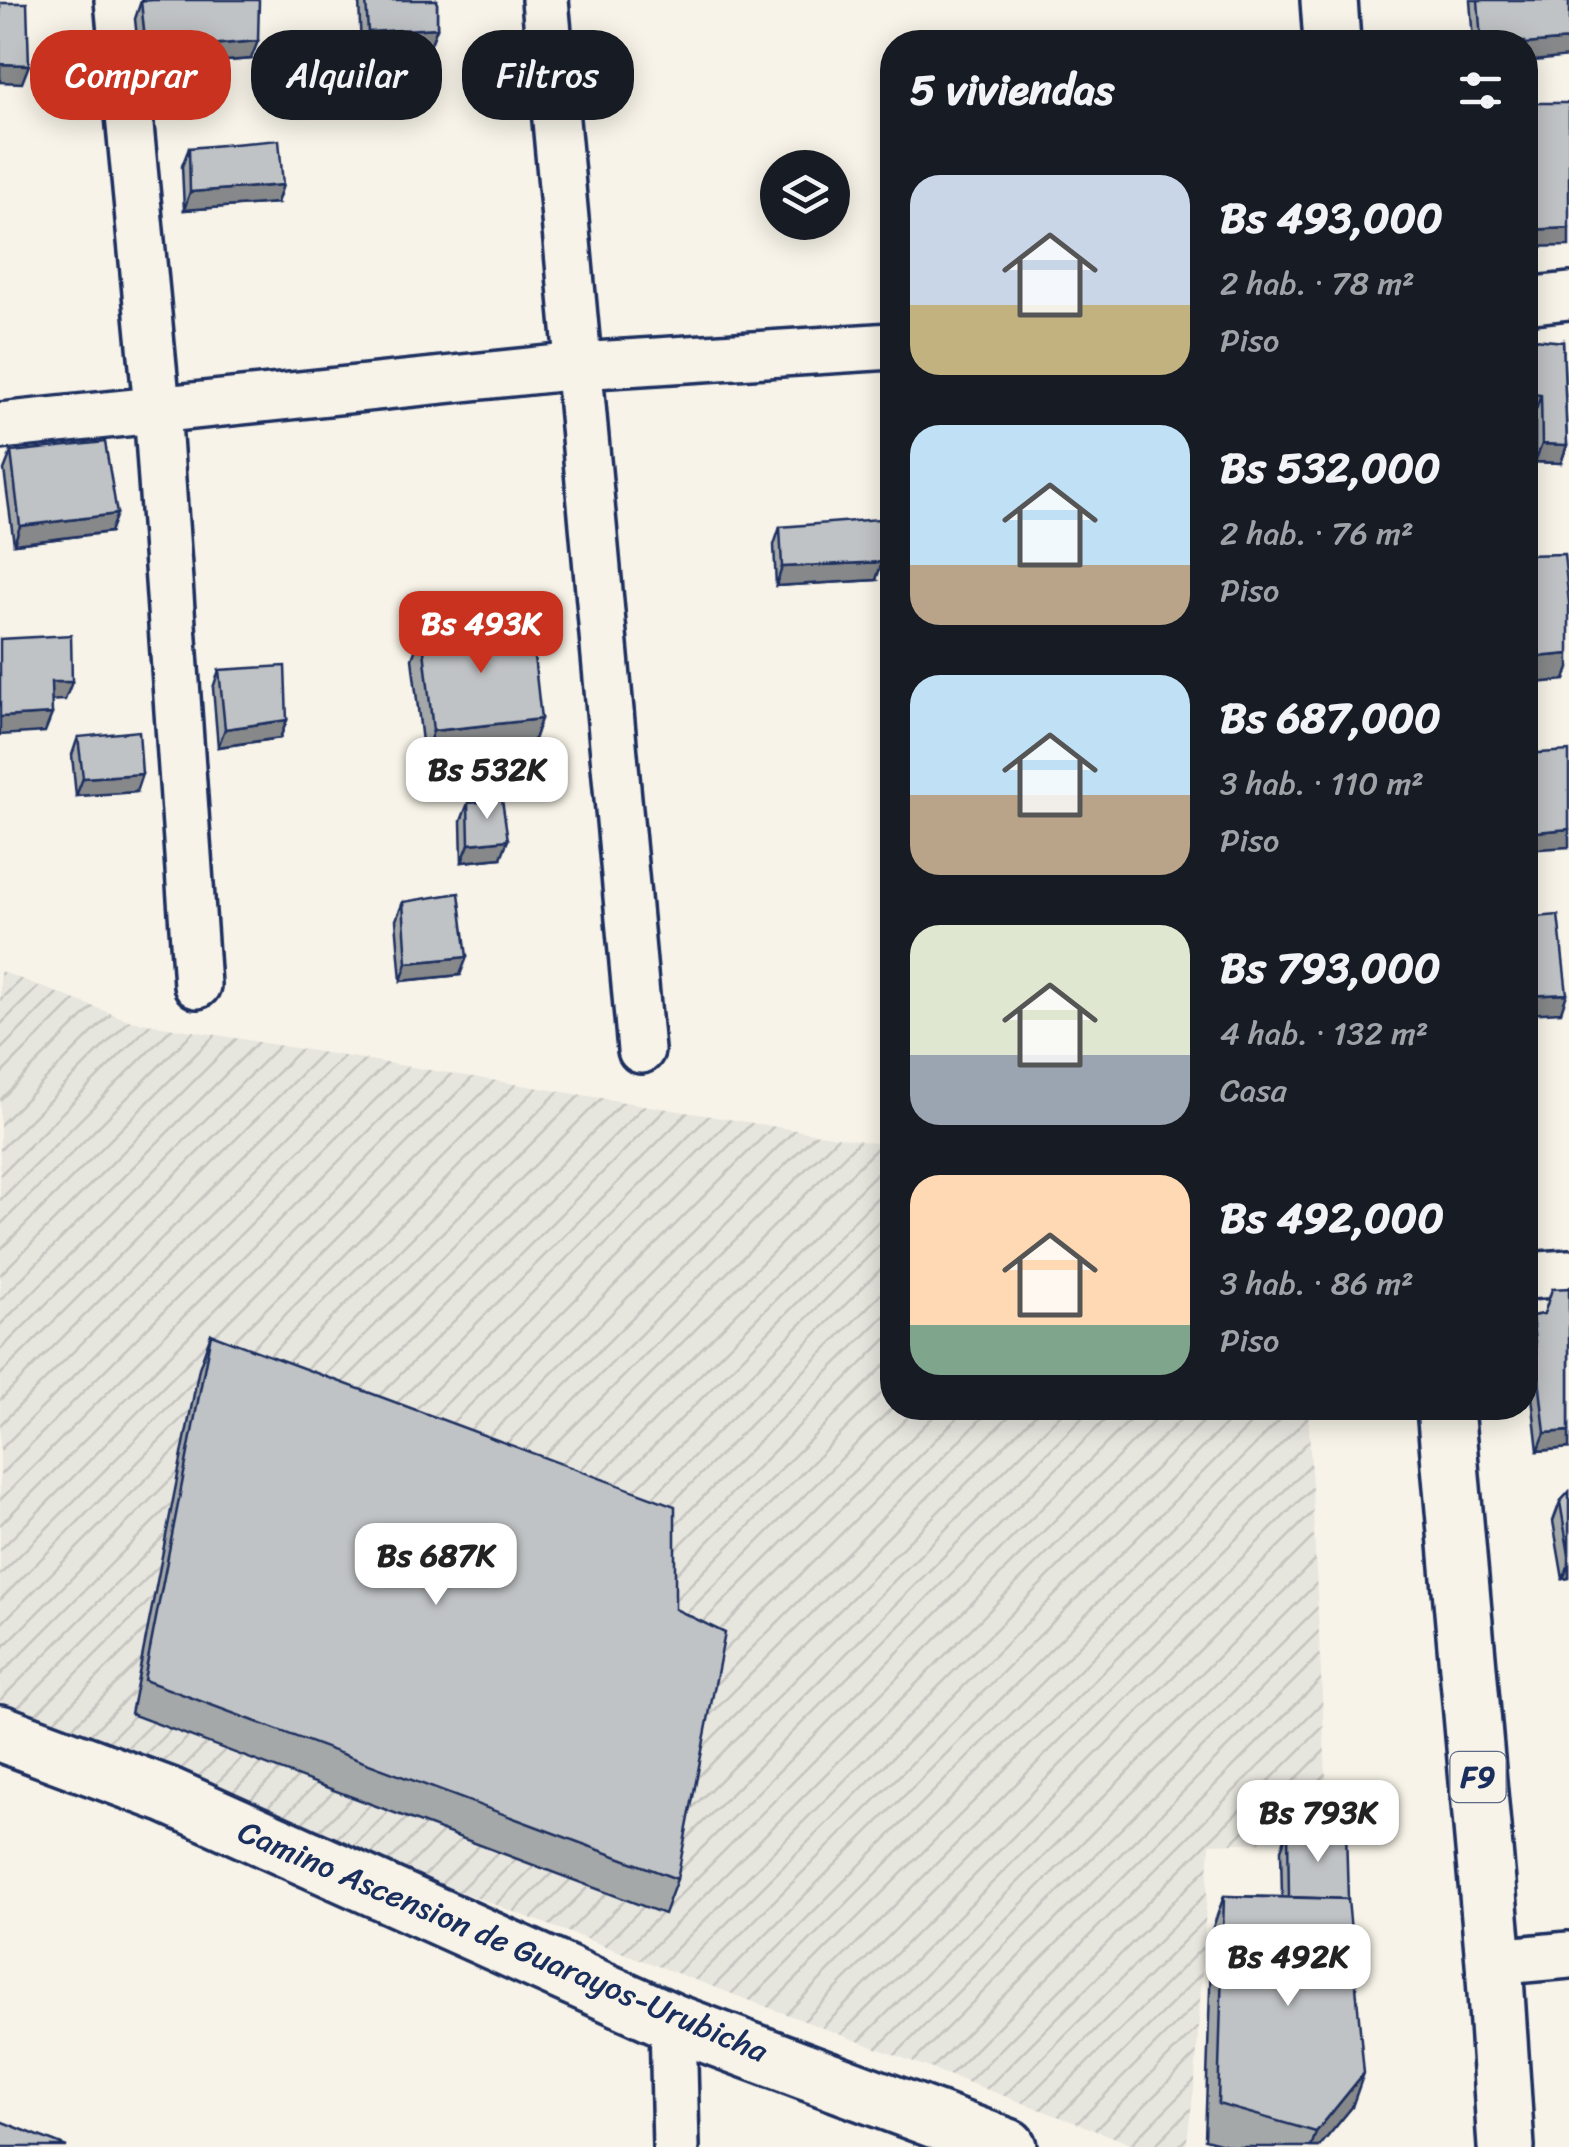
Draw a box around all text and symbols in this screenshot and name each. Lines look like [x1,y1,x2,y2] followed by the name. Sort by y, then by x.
[30,30,231,120] chip: Comprar
[251,30,442,120] chip: Alquilar
[462,30,634,120] chip: Filtros
[910,53,1114,127] text: 5 viviendas
[1453,63,1508,118] icon: filters
[760,150,850,240] map controls
[760,150,850,240] button: layers
[1220,181,1443,255] text: Bs 493,000
[990,215,1110,335] icon: home
[1220,255,1415,312] text: 2 hab. · 78 m²
[1220,312,1279,369] text: Piso
[1220,431,1441,505] text: Bs 532,000
[990,465,1110,585] icon: home
[1220,505,1414,562] text: 2 hab. · 76 m²
[1220,562,1279,619] text: Piso
[389,591,573,676] pin: Bs 493K
[421,595,541,652] text: Bs 493K
[1220,681,1441,755] text: Bs 687,000
[990,715,1110,835] icon: home
[395,737,579,822] pin: Bs 532K
[428,741,546,798] text: Bs 532K
[1220,755,1424,812] text: 3 hab. · 110 m²
[1220,812,1279,869] text: Piso
[1220,931,1441,1005] text: Bs 793,000
[990,965,1110,1085] icon: home
[1220,1005,1428,1062] text: 4 hab. · 132 m²
[1220,1062,1287,1119] text: Casa
[1220,1181,1444,1255] text: Bs 492,000
[990,1215,1110,1335] icon: home
[1220,1255,1414,1312] text: 3 hab. · 86 m²
[1220,1312,1279,1369] text: Piso
[344,1523,528,1608] pin: Bs 687K
[377,1527,495,1584] text: Bs 687K
[1450,1752,1506,1802] road number: F9
[1226,1780,1410,1865] pin: Bs 793K
[1259,1784,1377,1841] text: Bs 793K
[229,1804,778,2080] street label: Camino Ascension de Guarayos-Urubicha
[1196,1924,1380,2009] pin: Bs 492K
[1228,1928,1348,1985] text: Bs 492K

